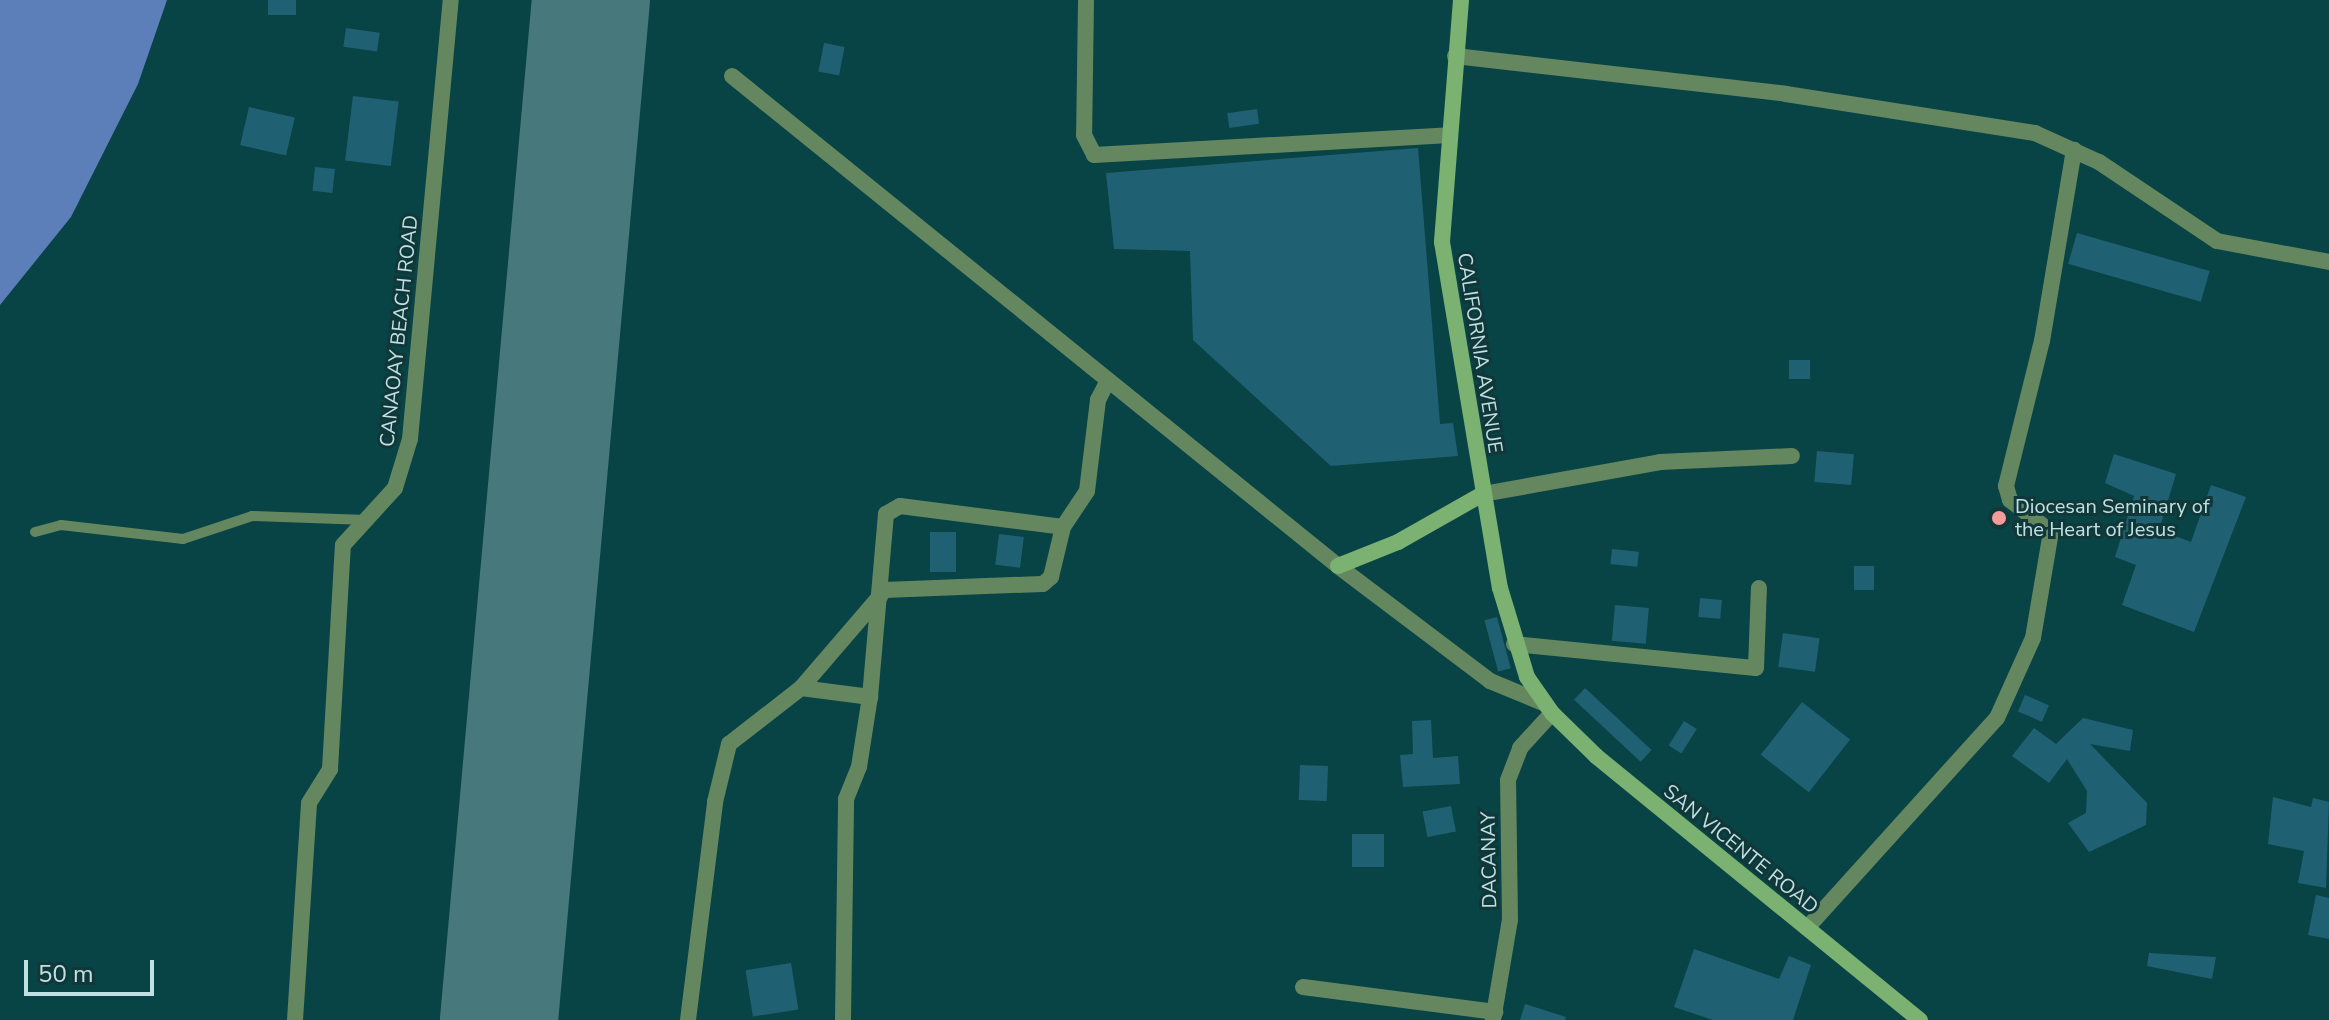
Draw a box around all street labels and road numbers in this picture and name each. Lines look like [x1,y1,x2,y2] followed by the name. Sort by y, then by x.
[375,214,423,448] street label: CANAOAY BEACH ROAD
[1452,251,1508,455] street label: CALIFORNIA AVENUE
[1659,779,1823,919] street label: SAN VICENTE ROAD
[1476,811,1502,909] street label: DACANAY

